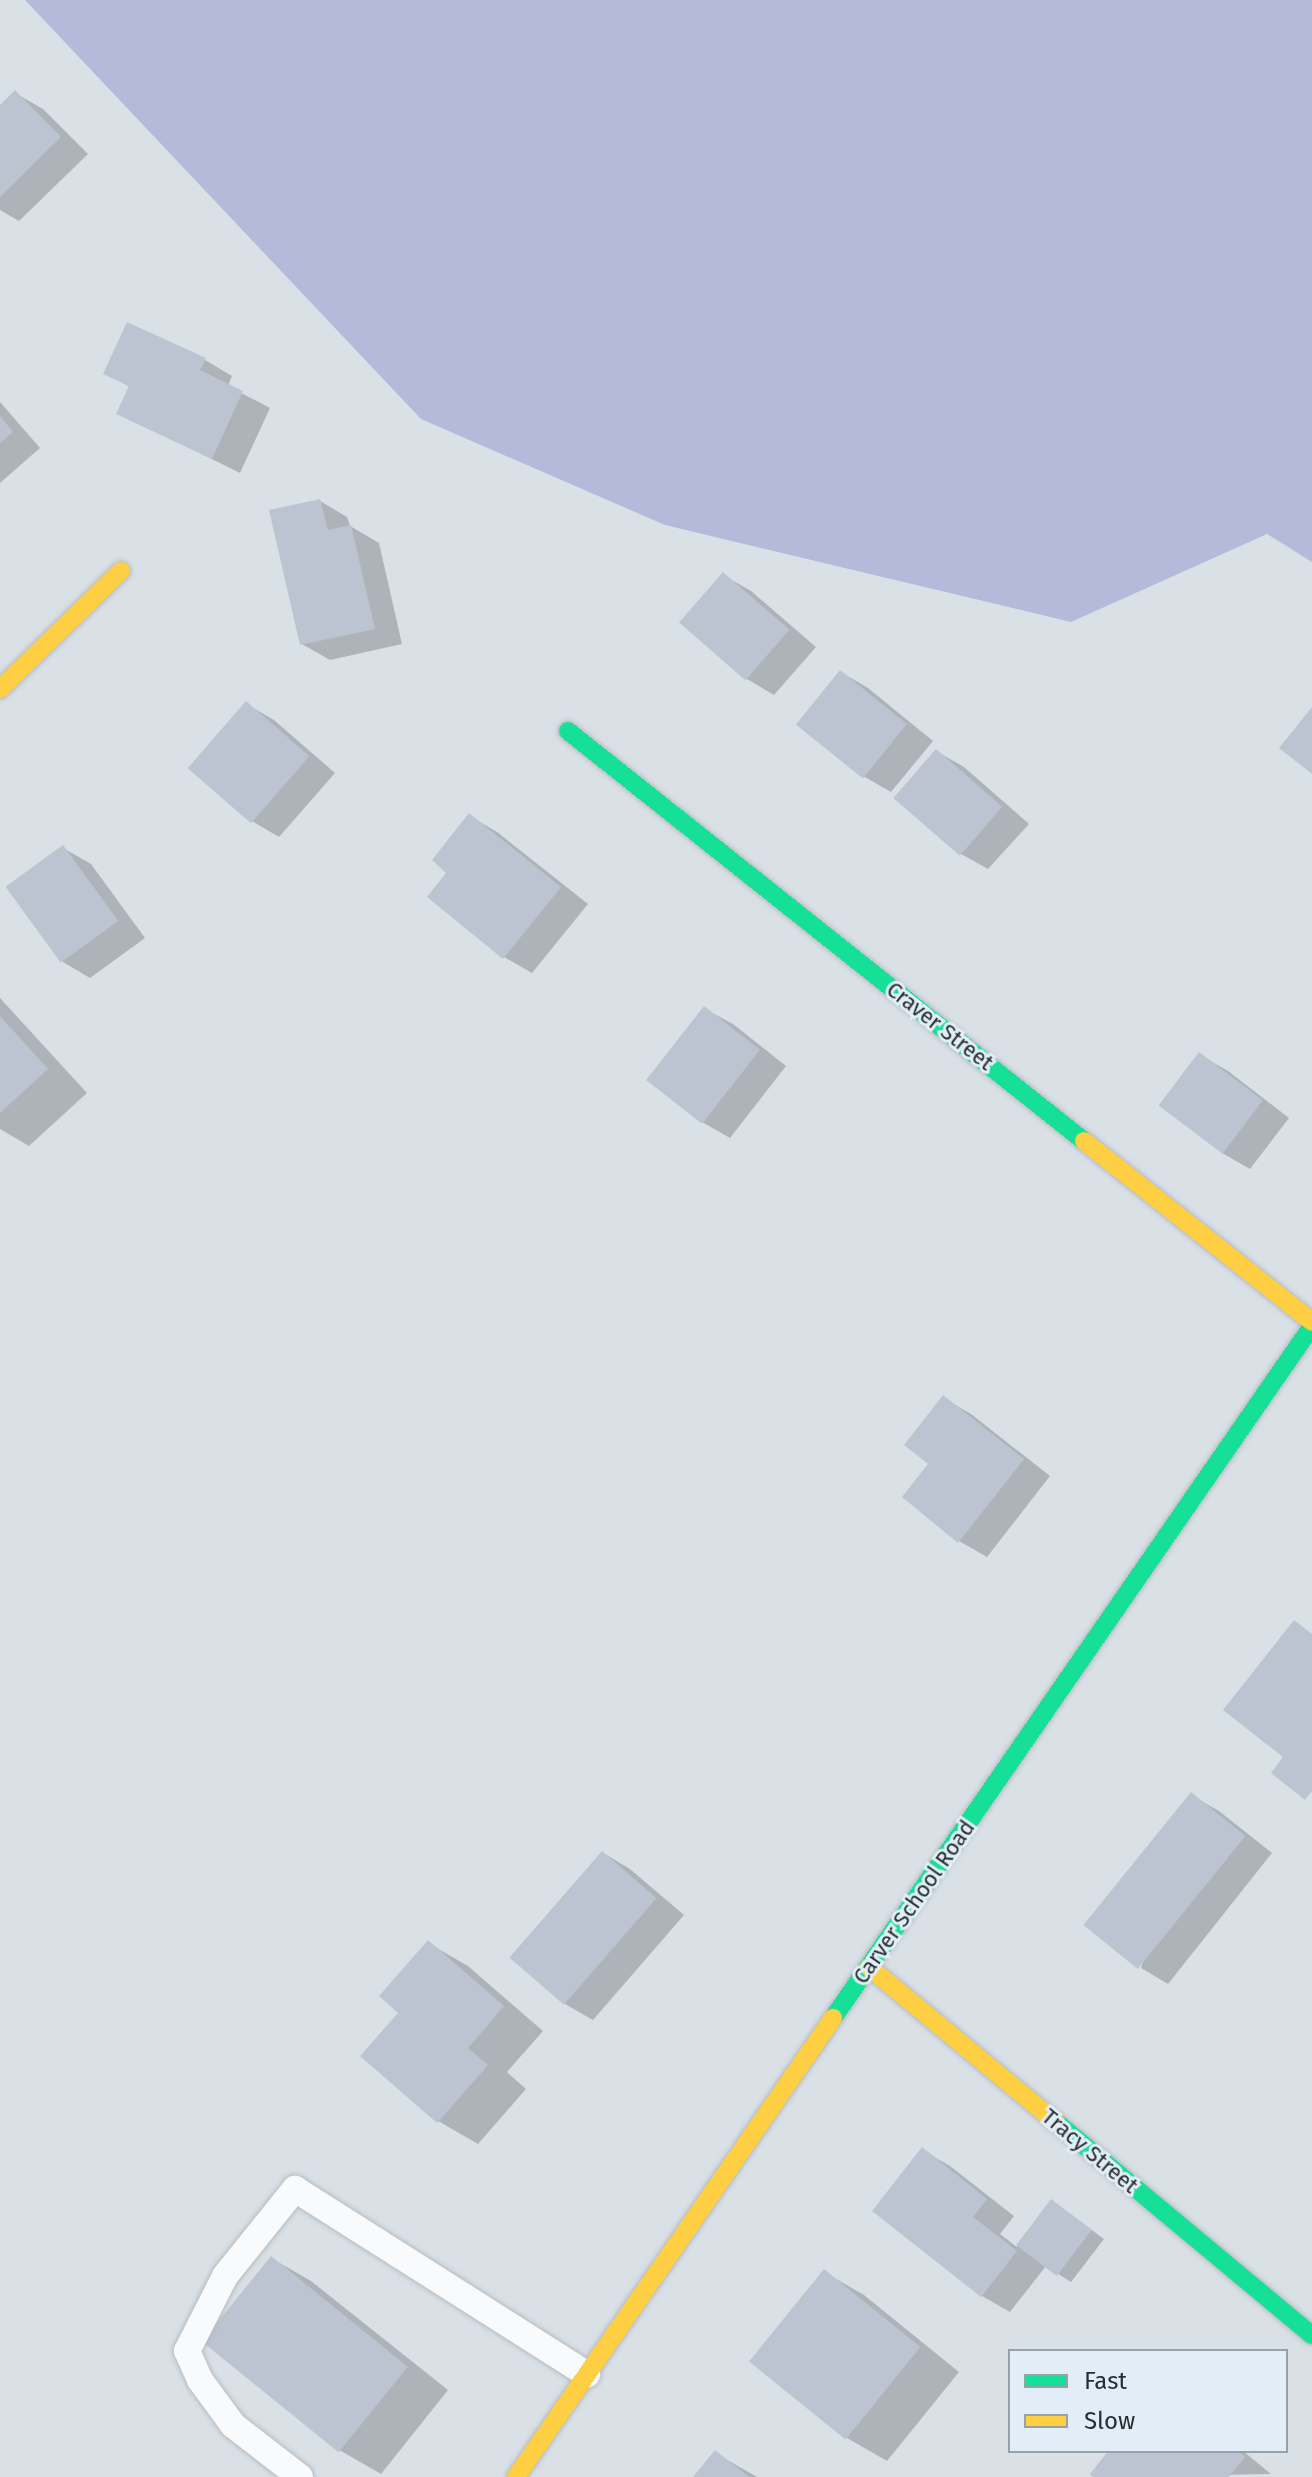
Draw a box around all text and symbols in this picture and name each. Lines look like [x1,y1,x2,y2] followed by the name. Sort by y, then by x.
[881,976,999,1076] street label: Craver Street
[848,1815,980,1989] street label: Carver School Road
[1037,2103,1143,2199] street label: Tracy Street
[1008,2349,1288,2453] legend
[1084,2367,1127,2395] text: Fast
[1084,2407,1135,2435] text: Slow

